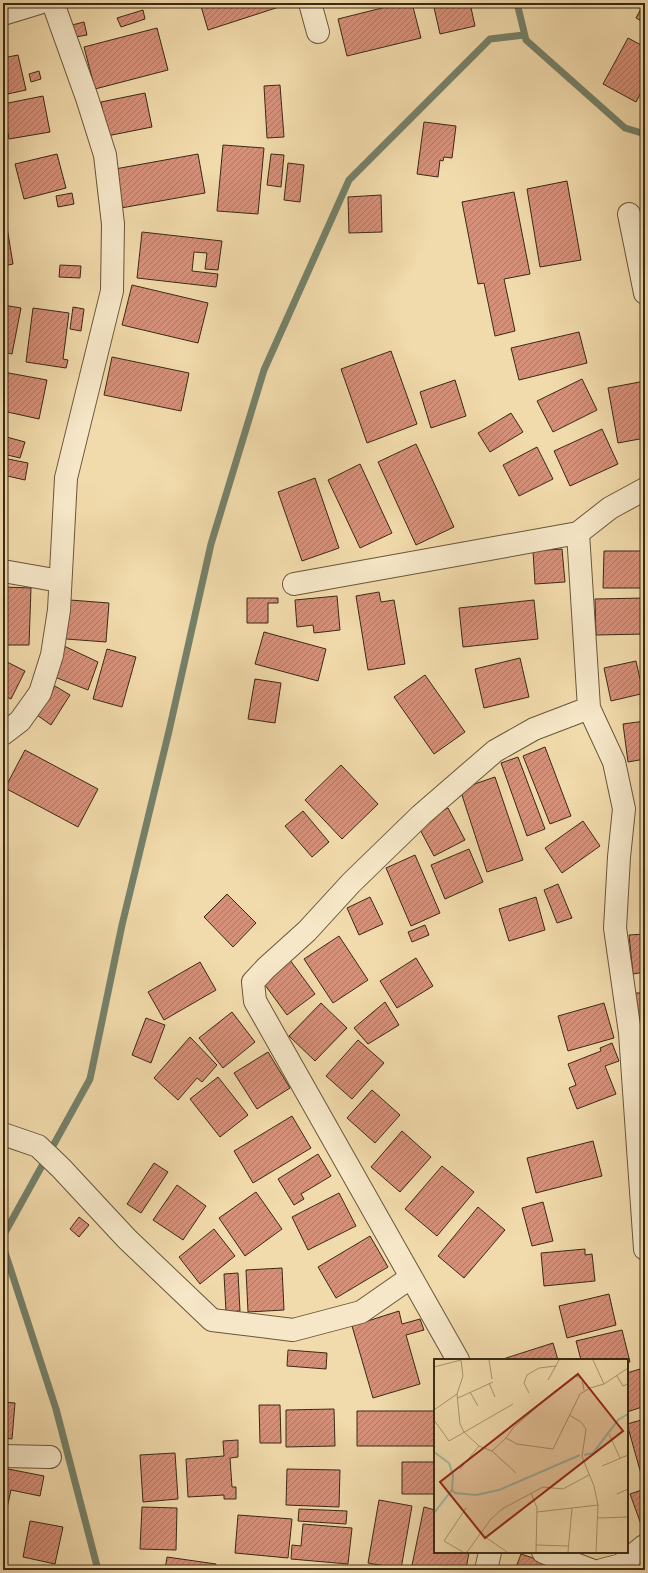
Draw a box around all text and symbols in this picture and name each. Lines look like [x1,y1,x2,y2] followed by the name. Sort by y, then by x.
[434,1359,628,1553] inset map

